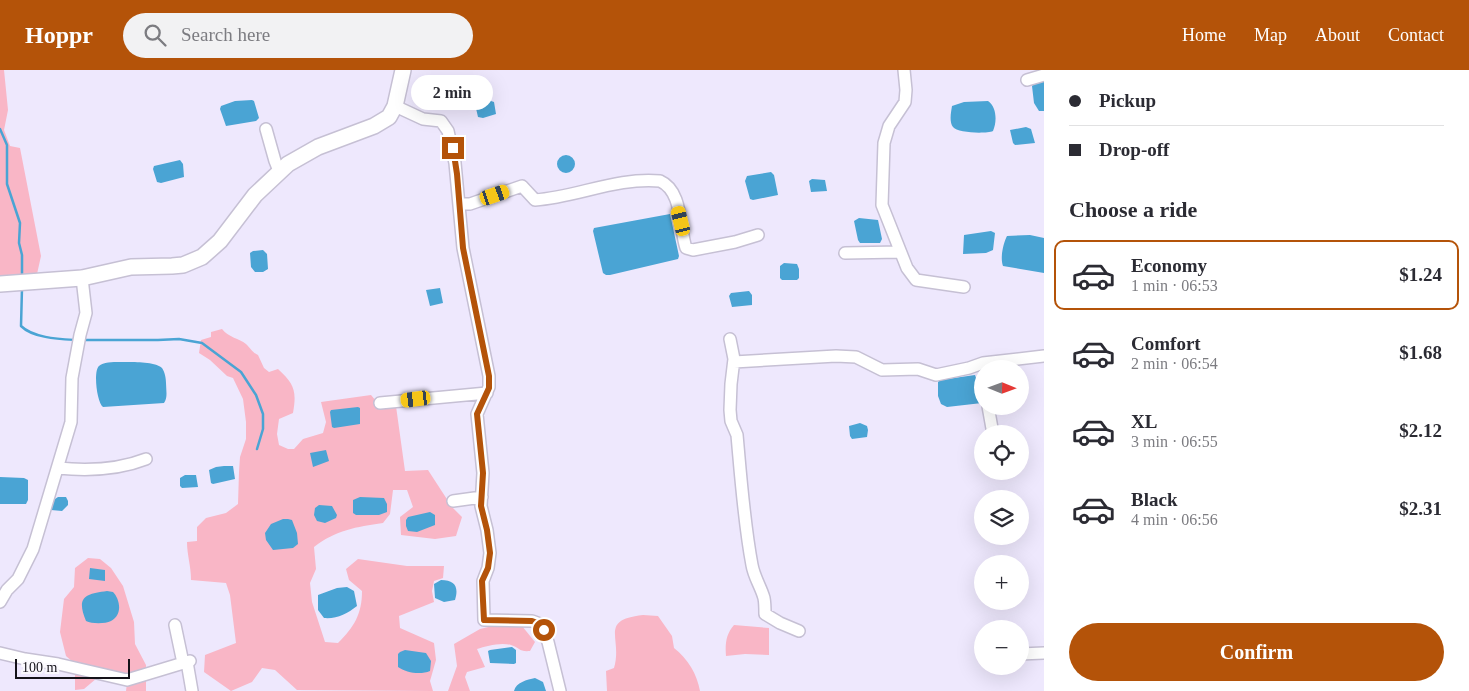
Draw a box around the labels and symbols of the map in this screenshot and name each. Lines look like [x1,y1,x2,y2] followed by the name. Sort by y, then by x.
[412,75,494,110] callout: 2 min
[442,137,464,159] route end
[478,183,511,207] car
[670,205,691,237] car
[974,360,1029,415] north arrow
[400,390,431,408] car
[533,619,555,641] route start
[15,656,130,679] scale bar

